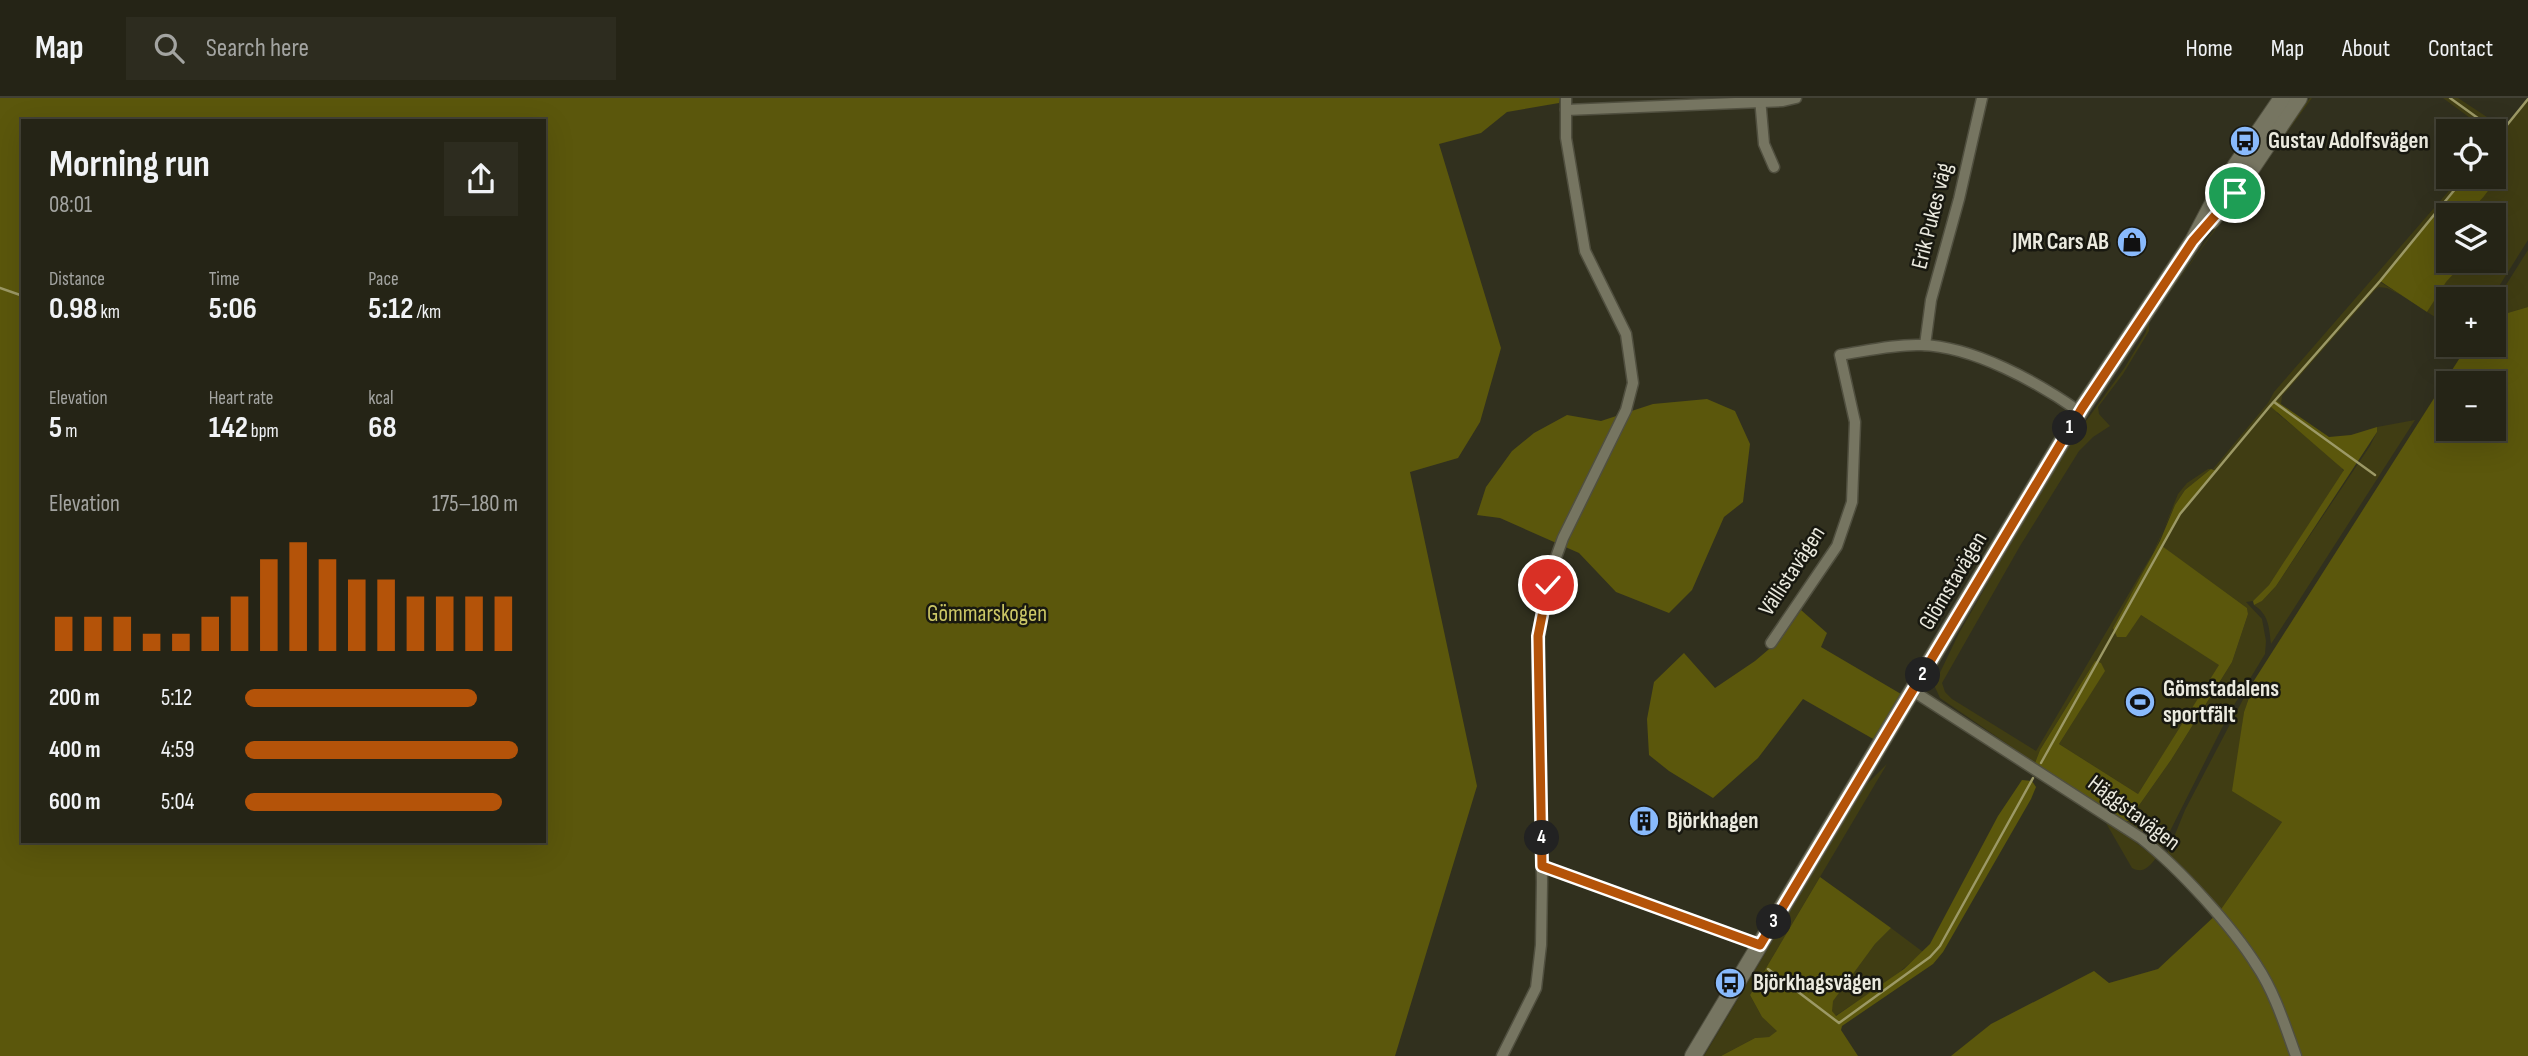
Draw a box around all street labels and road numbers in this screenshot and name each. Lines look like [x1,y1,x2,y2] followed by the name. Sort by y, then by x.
[1905,160,1959,272] street label: Erik Pukes väg
[1753,521,1831,621] street label: Vällistavägen
[1913,527,1993,635] street label: Glömstavägen
[2082,769,2186,857] street label: Häggstavägen

